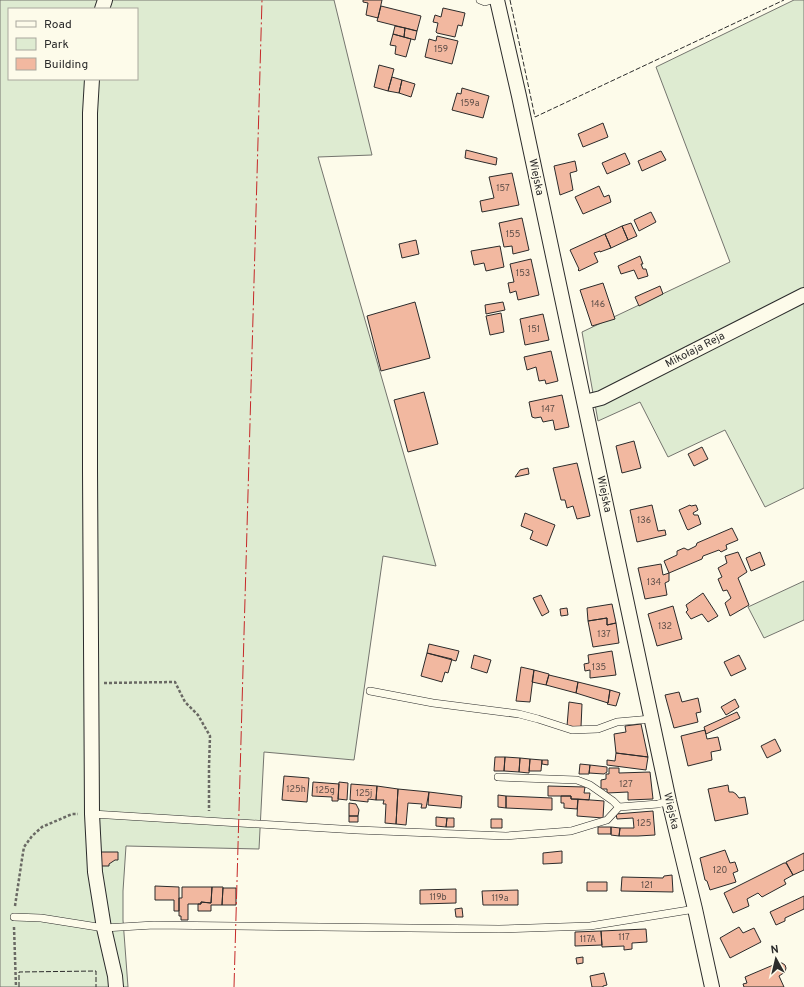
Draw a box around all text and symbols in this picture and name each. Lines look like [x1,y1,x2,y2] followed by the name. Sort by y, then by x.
[8,8,138,80] legend
[44,17,72,33] text: Road
[44,37,69,53] text: Park
[434,44,448,55] house number: 159
[44,57,88,73] text: Building
[461,98,480,109] house number: 159a
[525,157,547,197] street label: Wiejska
[496,183,510,194] house number: 157
[506,229,520,240] house number: 155
[516,268,530,279] house number: 153
[591,299,605,310] house number: 146
[528,324,540,335] house number: 151
[663,329,727,371] street label: Mikołaja Reja
[541,404,555,415] house number: 147
[593,474,615,514] street label: Wiejska
[637,515,651,526] house number: 136
[647,577,662,588] house number: 134
[658,621,672,632] house number: 132
[597,629,611,640] house number: 137
[592,662,606,673] house number: 135
[619,779,633,790] house number: 127
[286,784,306,795] house number: 125h
[315,785,335,796] house number: 125g
[356,788,372,799] house number: 125j
[660,791,682,831] street label: Wiejska
[637,818,651,829] house number: 125
[713,865,728,876] house number: 120
[641,880,653,891] house number: 121
[429,892,447,903] house number: 119b
[492,893,509,904] house number: 119a
[618,932,630,943] house number: 117
[580,934,596,945] house number: 117A
[756,939,796,979] north arrow
[770,943,780,958] text: N

